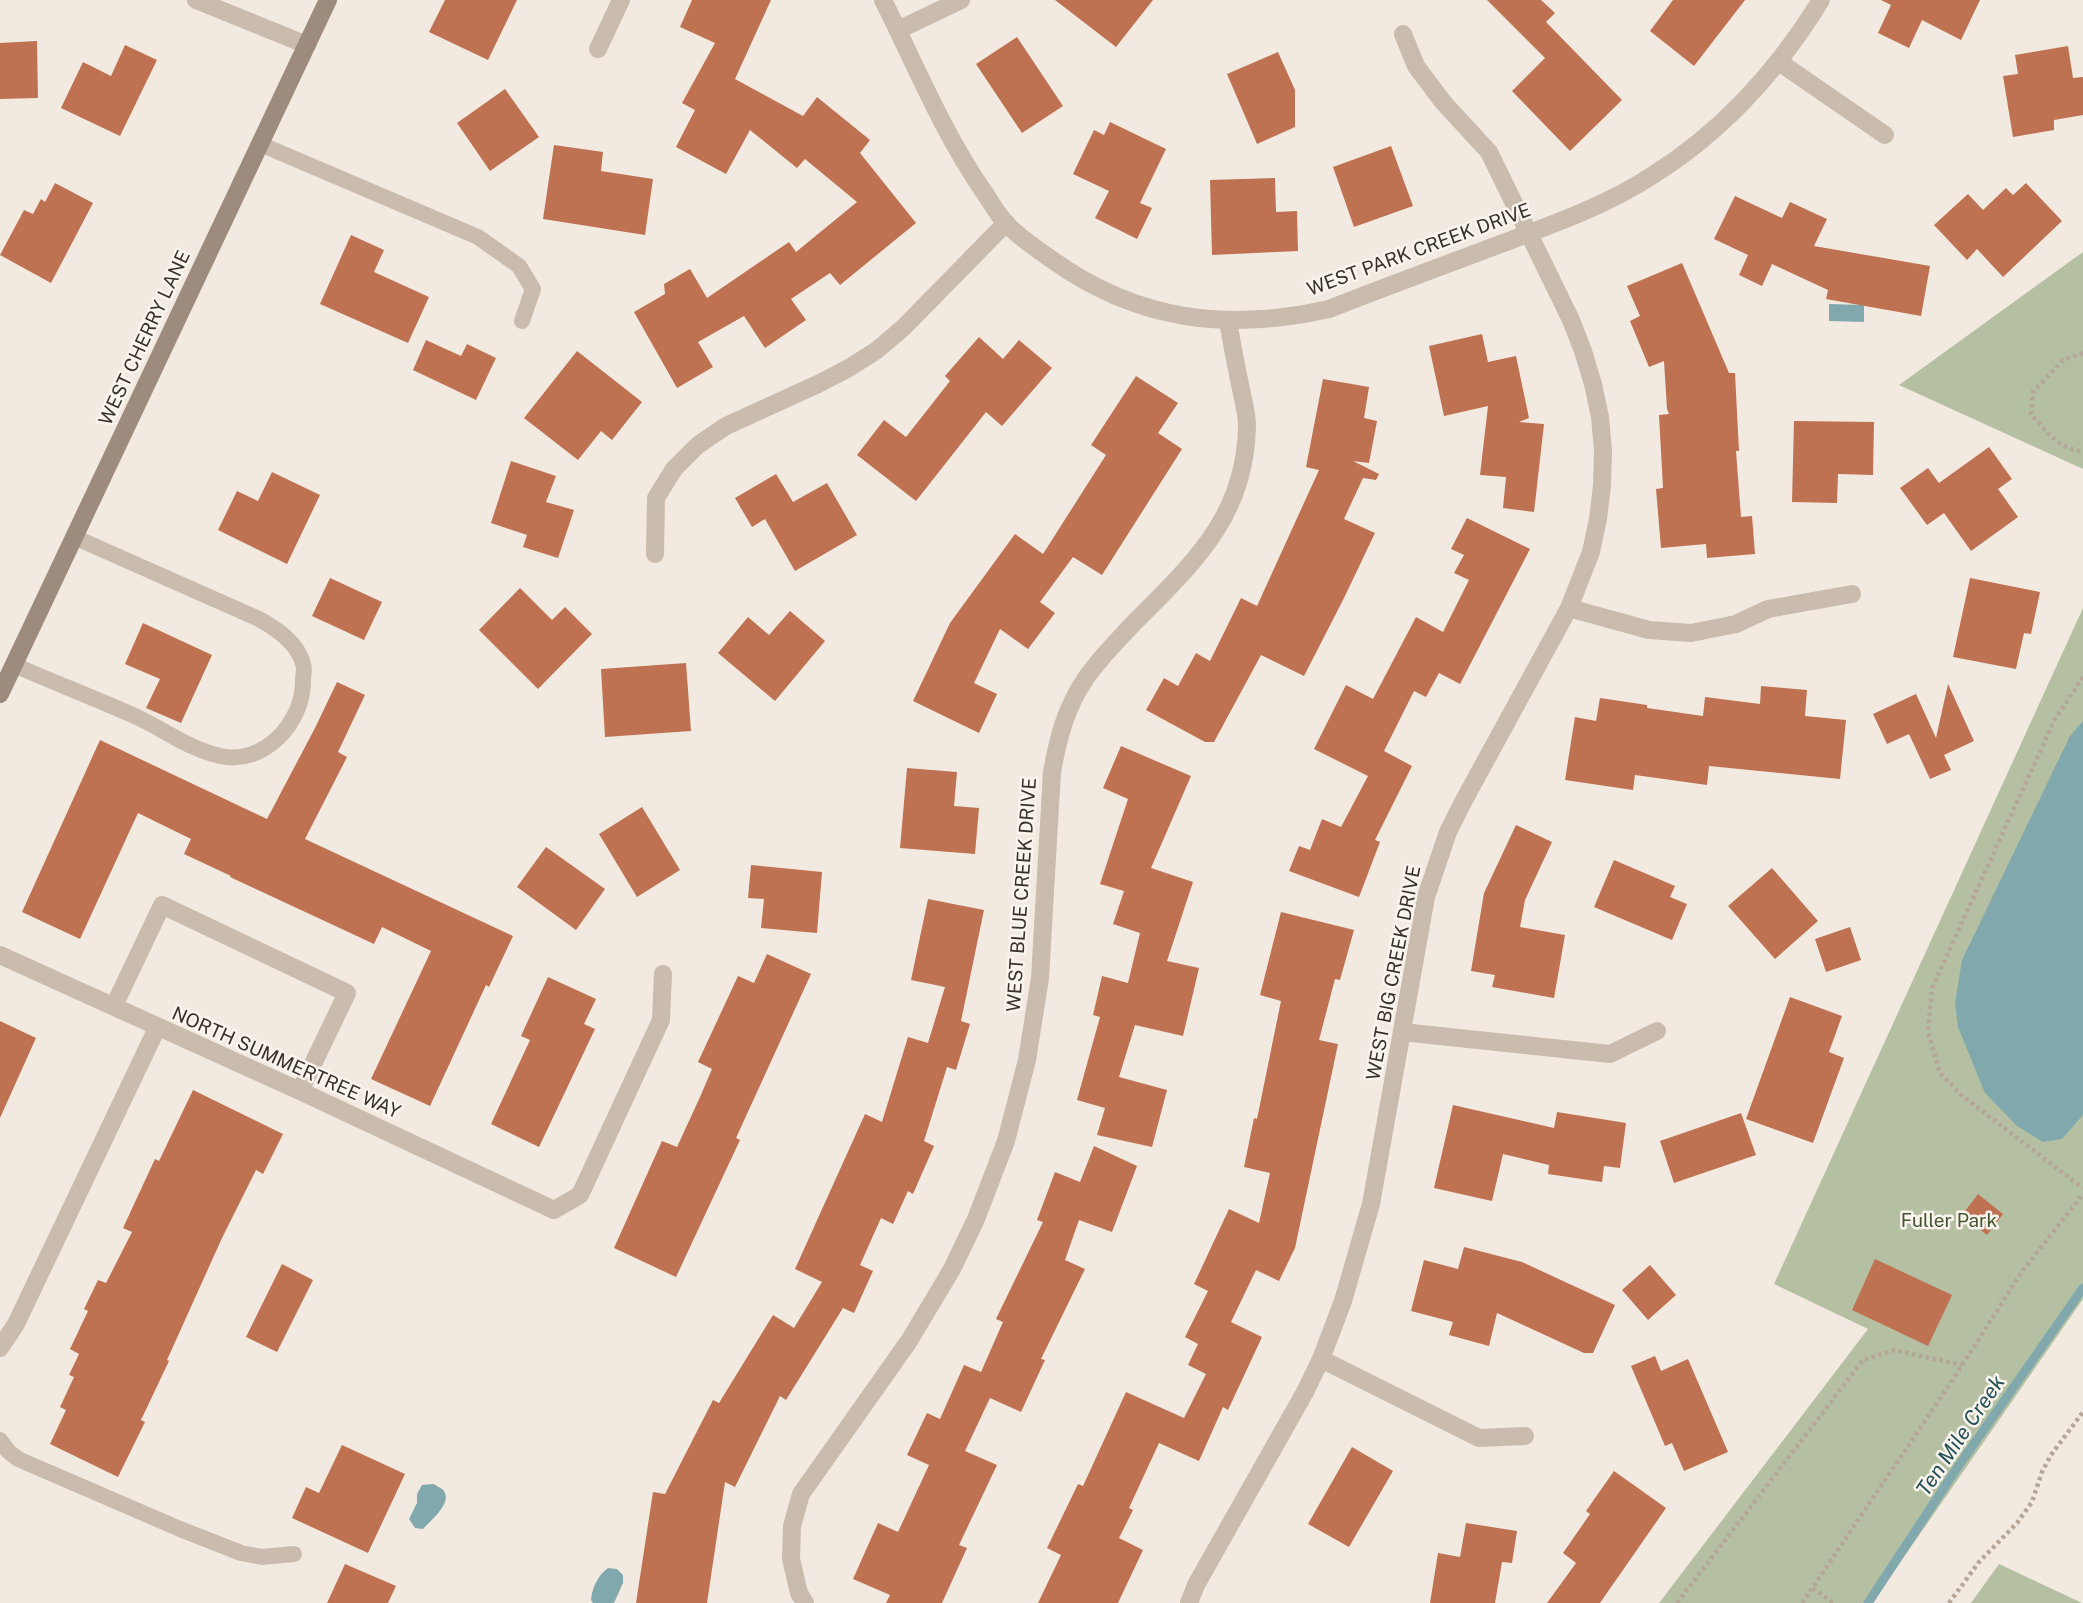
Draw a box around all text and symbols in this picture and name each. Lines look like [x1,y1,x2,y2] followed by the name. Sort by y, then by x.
[1304,199,1534,301] street label: WEST PARK CREEK DRIVE
[94,247,196,429] street label: WEST CHERRY LANE
[1002,777,1042,1013] street label: WEST BLUE CREEK DRIVE
[1362,864,1426,1082] street label: WEST BIG CREEK DRIVE
[168,1002,404,1124] street label: NORTH SUMMERTREE WAY
[1901,1210,1997,1232] park label: Fuller Park
[1911,1371,2011,1501] water label: Ten Mile Creek

